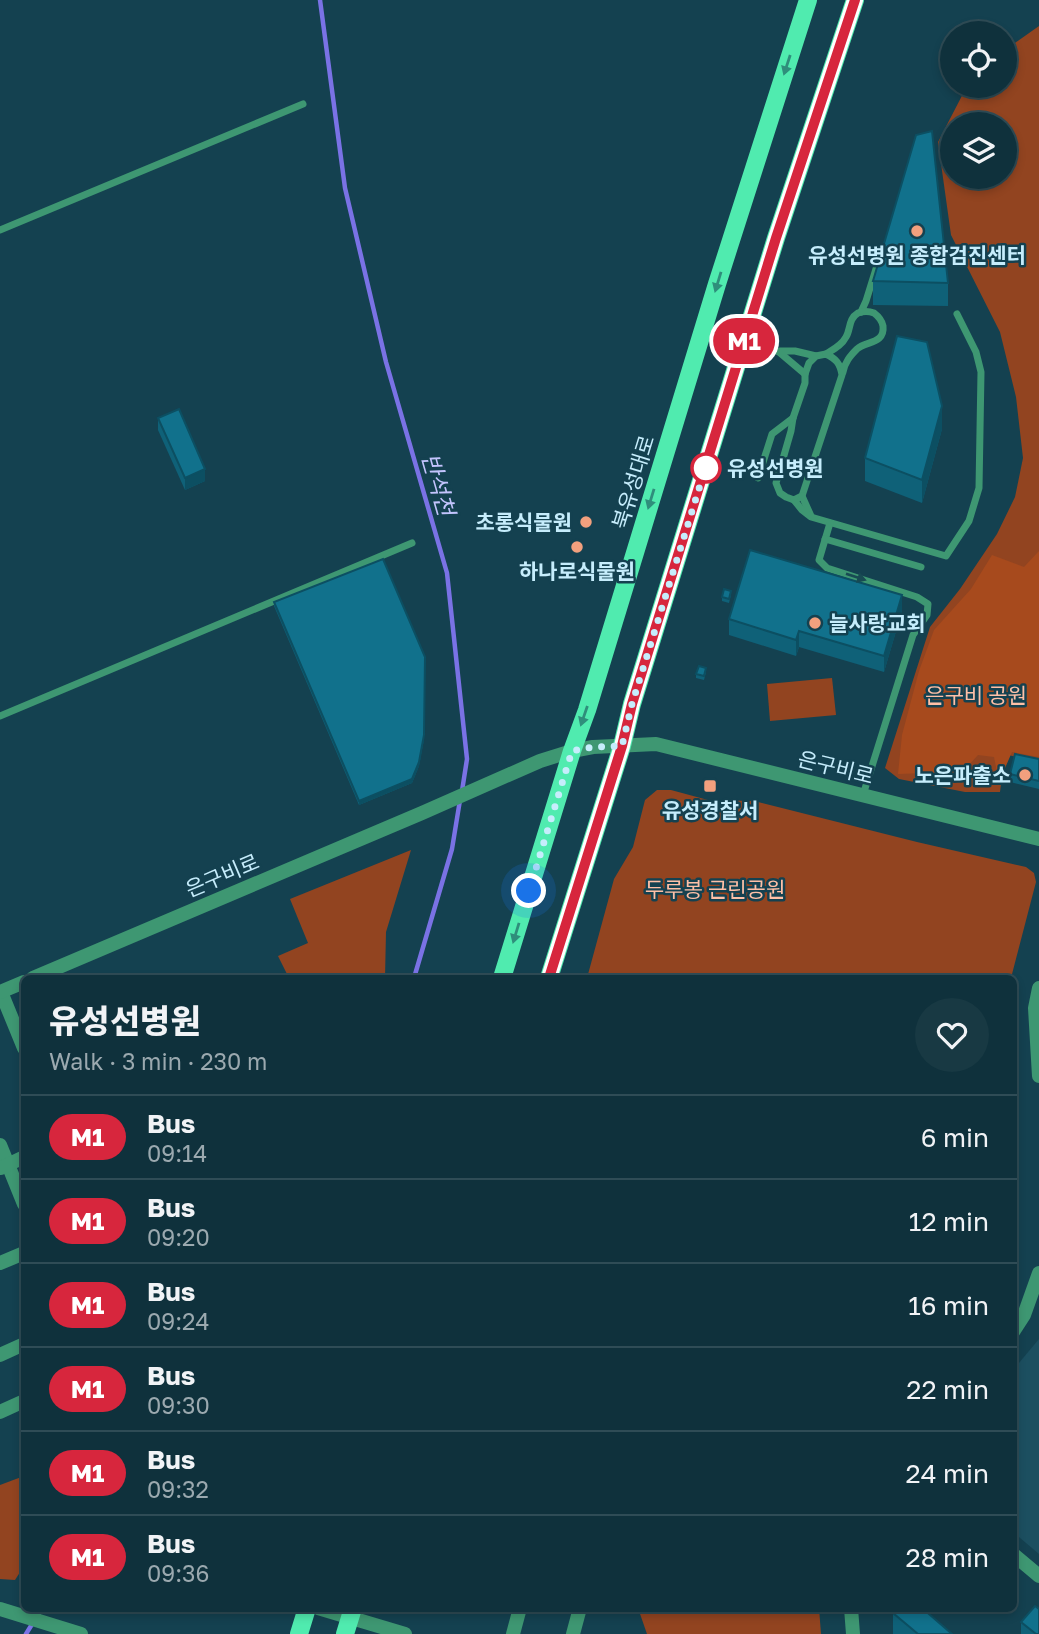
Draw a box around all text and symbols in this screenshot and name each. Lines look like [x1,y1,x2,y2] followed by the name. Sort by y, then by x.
[940,21,1017,189] map controls
[940,21,1017,98] button: locate
[781,54,791,75] one-way arrow
[940,112,1017,189] button: layers
[909,223,925,239] marker: 유성선병원 종합검진센터
[808,242,1026,268] place label: 유성선병원 종합검진센터
[712,271,723,292] one-way arrow
[712,318,776,364] line badge: M1
[727,326,761,355] text: M1
[606,432,660,532] street label: 북유성대로
[417,450,462,521] water label: 반석천
[691,453,721,483] marker: 유성선병원
[727,455,824,481] place label: 유성선병원
[646,489,656,510] one-way arrow
[475,509,572,535] place label: 초롱식물원
[578,514,594,530] marker: 초롱식물원
[569,539,585,555] marker: 하나로식물원
[519,558,635,584] place label: 하나로식물원
[846,573,867,583] one-way arrow
[829,610,926,636] place label: 늘사랑교회
[807,615,823,631] marker: 늘사랑교회
[925,682,1027,708] park label: 은구비 공원
[578,706,589,727] one-way arrow
[795,745,877,789] street label: 은구비로
[914,762,1011,788] place label: 노은파출소
[1017,767,1033,783] marker: 노은파출소
[702,778,718,794] marker: 유성경찰서
[662,797,758,823] place label: 유성경찰서
[181,848,263,902] street label: 은구비로
[511,873,546,908] your location
[645,876,785,902] park label: 두루봉 근린공원
[510,923,521,944] one-way arrow
[915,998,989,1072] button: heart
[49,1001,201,1040] text: 유성선병원
[49,1047,267,1075] text: Walk · 3 min · 230 m
[147,1108,195,1139] text: Bus
[71,1122,104,1151] text: M1
[921,1122,989,1153] text: 6 min
[147,1139,207,1167] text: 09:14
[147,1192,195,1223] text: Bus
[71,1206,104,1235] text: M1
[909,1206,989,1237] text: 12 min
[147,1223,210,1251] text: 09:20
[147,1276,195,1307] text: Bus
[71,1290,104,1319] text: M1
[908,1290,989,1321] text: 16 min
[147,1307,209,1335] text: 09:24
[147,1360,195,1391] text: Bus
[71,1374,104,1403] text: M1
[906,1374,989,1405] text: 22 min
[147,1391,210,1419] text: 09:30
[147,1444,195,1475] text: Bus
[71,1458,104,1487] text: M1
[906,1458,989,1489] text: 24 min
[147,1475,209,1503] text: 09:32
[147,1528,195,1559] text: Bus
[71,1542,104,1571] text: M1
[906,1542,989,1573] text: 28 min
[147,1559,209,1587] text: 09:36

